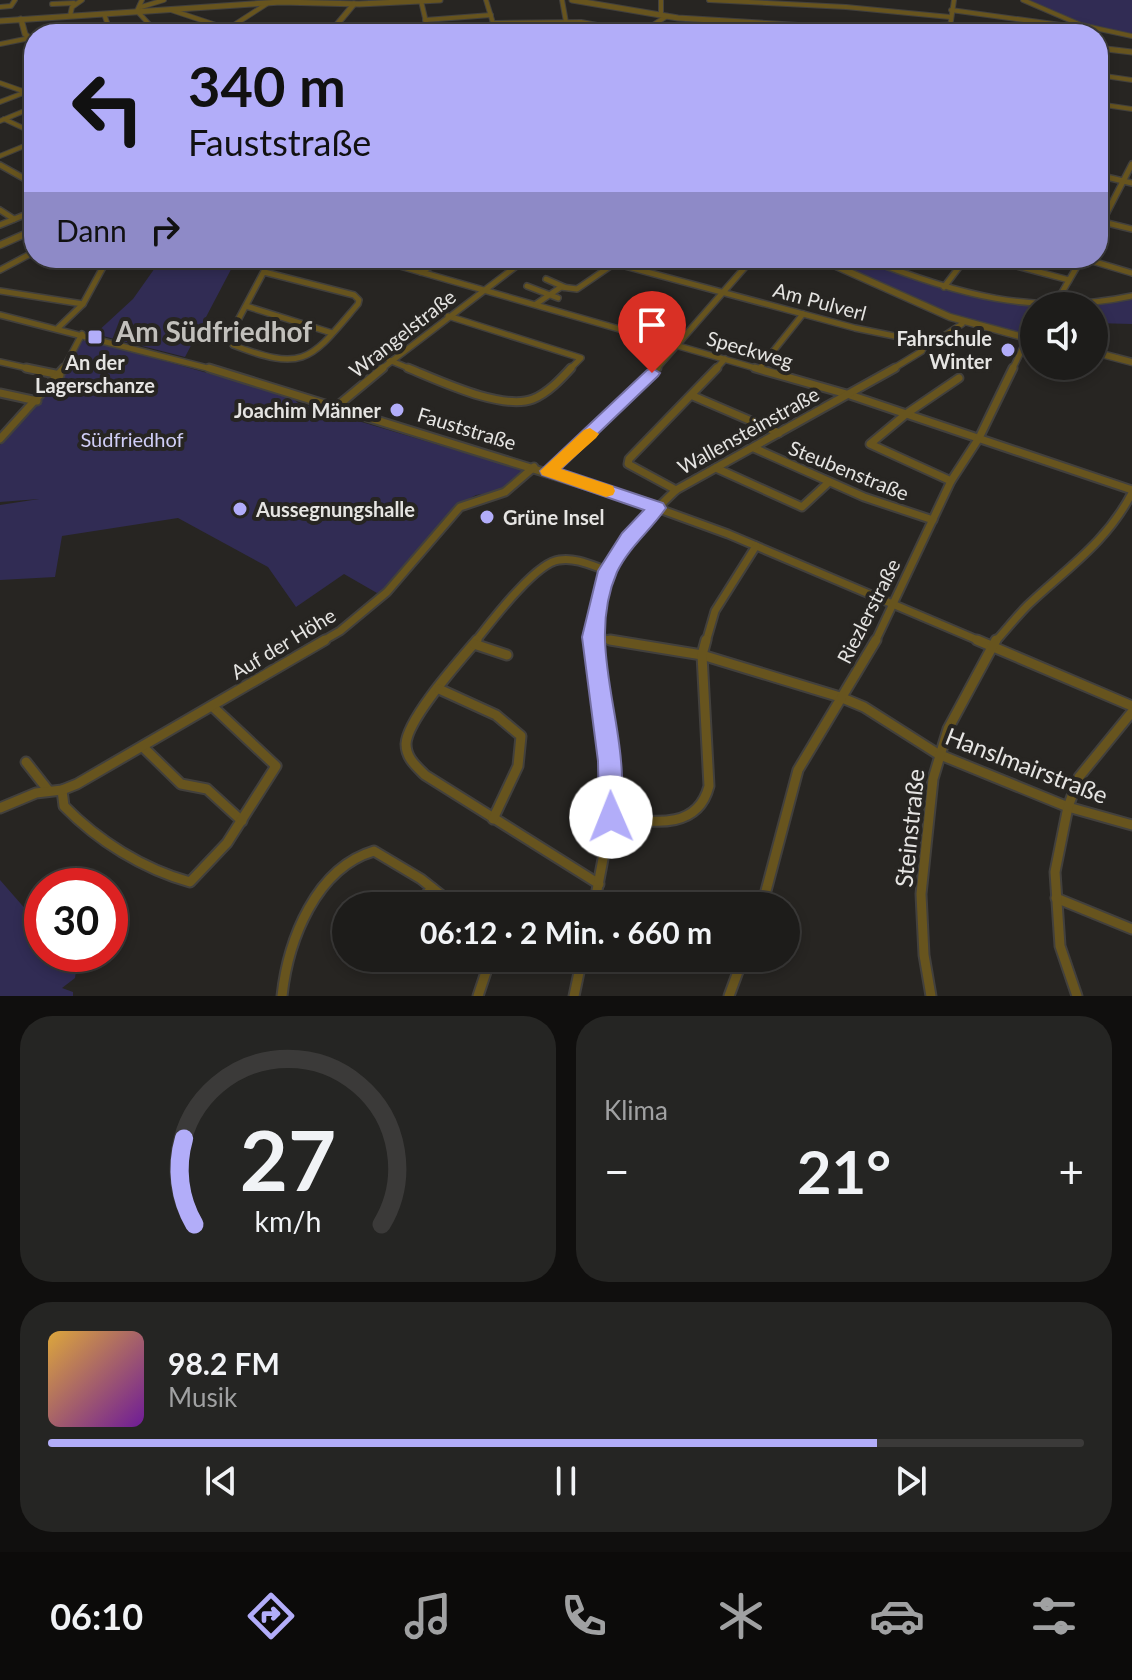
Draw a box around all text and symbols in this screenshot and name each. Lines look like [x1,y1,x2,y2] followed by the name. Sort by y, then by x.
[188,52,346,119] text: 340 m
[56,56,160,160] icon: left
[188,120,371,164] text: Fauststraße
[143,208,187,252] icon: right
[56,212,127,248] text: Dann
[771,277,869,325] street label: Am Pulverl
[344,284,460,382] street label: Wrangelstraße
[618,291,686,373] pin
[1020,292,1108,380] map controls
[1020,292,1108,380] button: sound
[630,303,674,347] icon: arrive
[115,314,312,348] district label: Am Südfriedhof
[704,325,796,373] street label: Speckweg
[897,326,993,373] place label: Fahrschule Winter
[86,328,104,346] marker: An der Lagerschanze
[999,341,1017,359] marker: Fahrschule Winter
[35,350,155,397] place label: An der Lagerschanze
[673,381,823,479] street label: Wallensteinstraße
[234,398,382,422] place label: Joachim Männer
[388,401,406,419] marker: Joachim Männer
[415,402,519,454] street label: Fauststraße
[80,427,184,451] park label: Südfriedhof
[786,435,912,505] street label: Steubenstraße
[255,497,415,521] place label: Aussegnungshalle
[231,500,249,518] marker: Aussegnungshalle
[503,505,604,529] place label: Grüne Insel
[478,508,496,526] marker: Grüne Insel
[831,555,905,667] street label: Riezlerstraße
[226,602,340,684] street label: Auf der Höhe
[942,721,1112,809] street label: Hanslmairstraße
[888,767,930,889] street label: Steinstraße
[569,775,653,859] position arrow
[24,868,128,972] speed limit sign: 30
[420,914,712,950] text: 06:12 · 2 Min. · 660 m
[604,1094,668,1126] text: Klima
[240,1109,336,1209] text: 27
[797,1135,891,1207] text: 21°
[604,1145,630,1197] text: −
[1058,1145,1084,1197] text: +
[255,1204,321,1238] text: km/h
[168,1345,280,1381] text: 98.2 FM
[168,1381,237,1413] text: Musik
[199,1459,243,1503] icon: previous
[544,1459,588,1503] icon: pause
[889,1459,933,1503] icon: next
[243,1588,299,1644] icon: directions
[400,1588,456,1644] icon: music
[556,1588,612,1644] icon: phone
[713,1588,769,1644] icon: climate
[869,1588,925,1644] icon: car
[1026,1588,1082,1644] icon: filters
[50,1594,143,1638] text: 06:10

